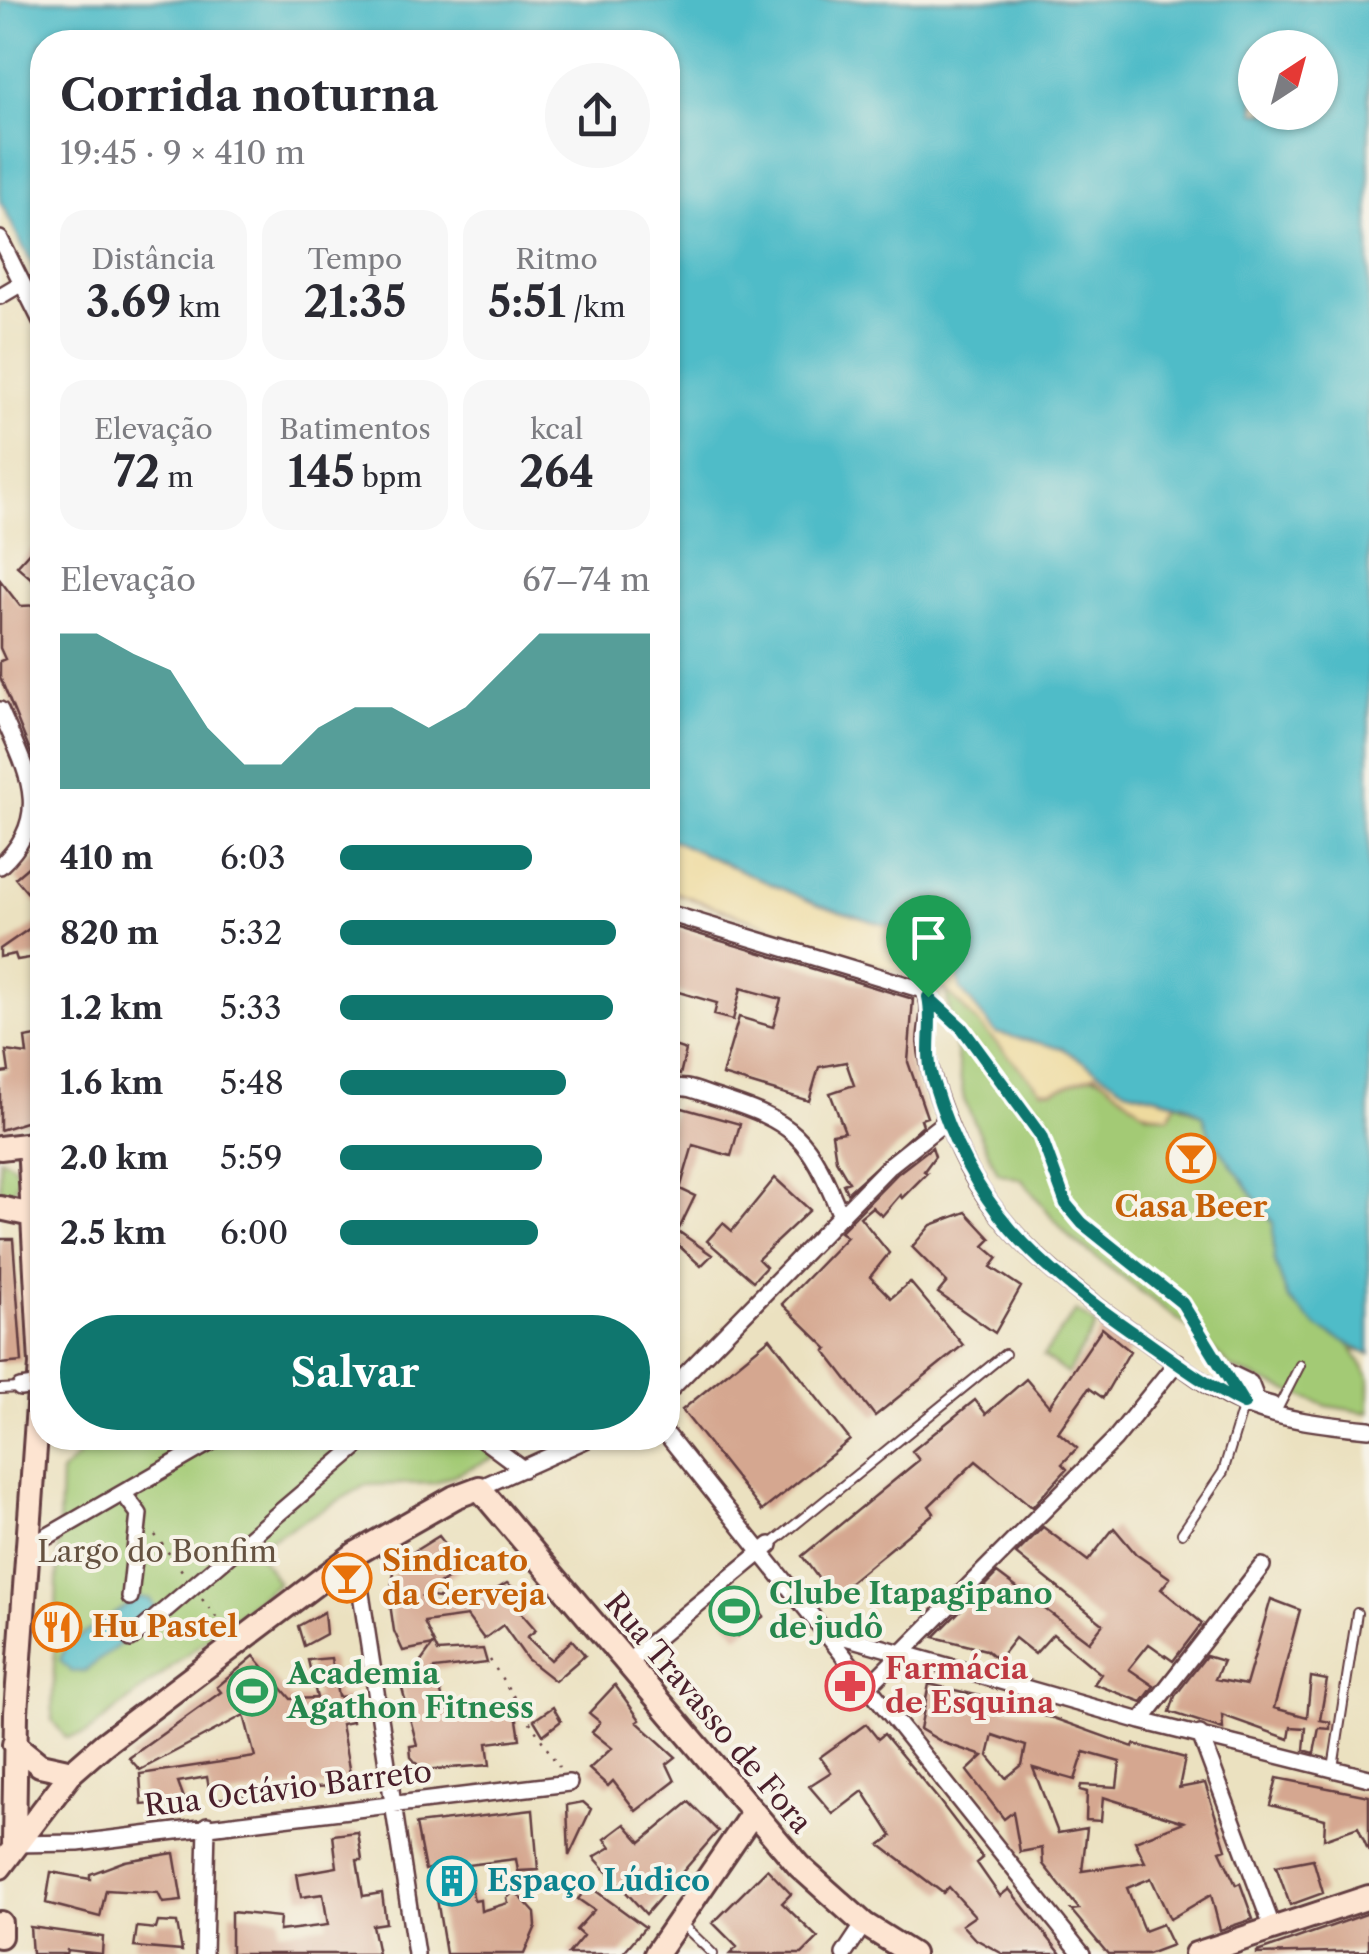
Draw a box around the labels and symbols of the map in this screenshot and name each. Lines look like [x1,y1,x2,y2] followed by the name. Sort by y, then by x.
[1238,30,1338,130] north arrow
[886,895,971,998] pin
[1165,1132,1217,1184] bar icon: Casa Beer
[1115,1188,1268,1225] place label: Casa Beer
[37,1533,277,1570] park label: Largo do Bonfim
[382,1542,547,1613] place label: Sindicato da Cerveja
[321,1552,373,1604] bar icon: Sindicato da Cerveja
[769,1575,1053,1646] place label: Clube Itapagipano de judô
[597,1585,820,1841] street label: Rua Travasso de Fora
[708,1585,760,1637] sports icon: Clube Itapagipano de judô
[31,1601,83,1653] restaurant icon: Hu Pastel
[92,1608,238,1645] place label: Hu Pastel
[885,1650,1055,1721] place label: Farmácia de Esquina
[286,1655,534,1726] place label: Academia Agathon Fitness
[824,1660,876,1712] pharmacy icon: Farmácia de Esquina
[226,1665,278,1717] sports icon: Academia Agathon Fitness
[142,1753,434,1825] street label: Rua Octávio Barreto
[426,1855,478,1907] building icon: Espaço Lúdico
[487,1862,710,1899] place label: Espaço Lúdico

